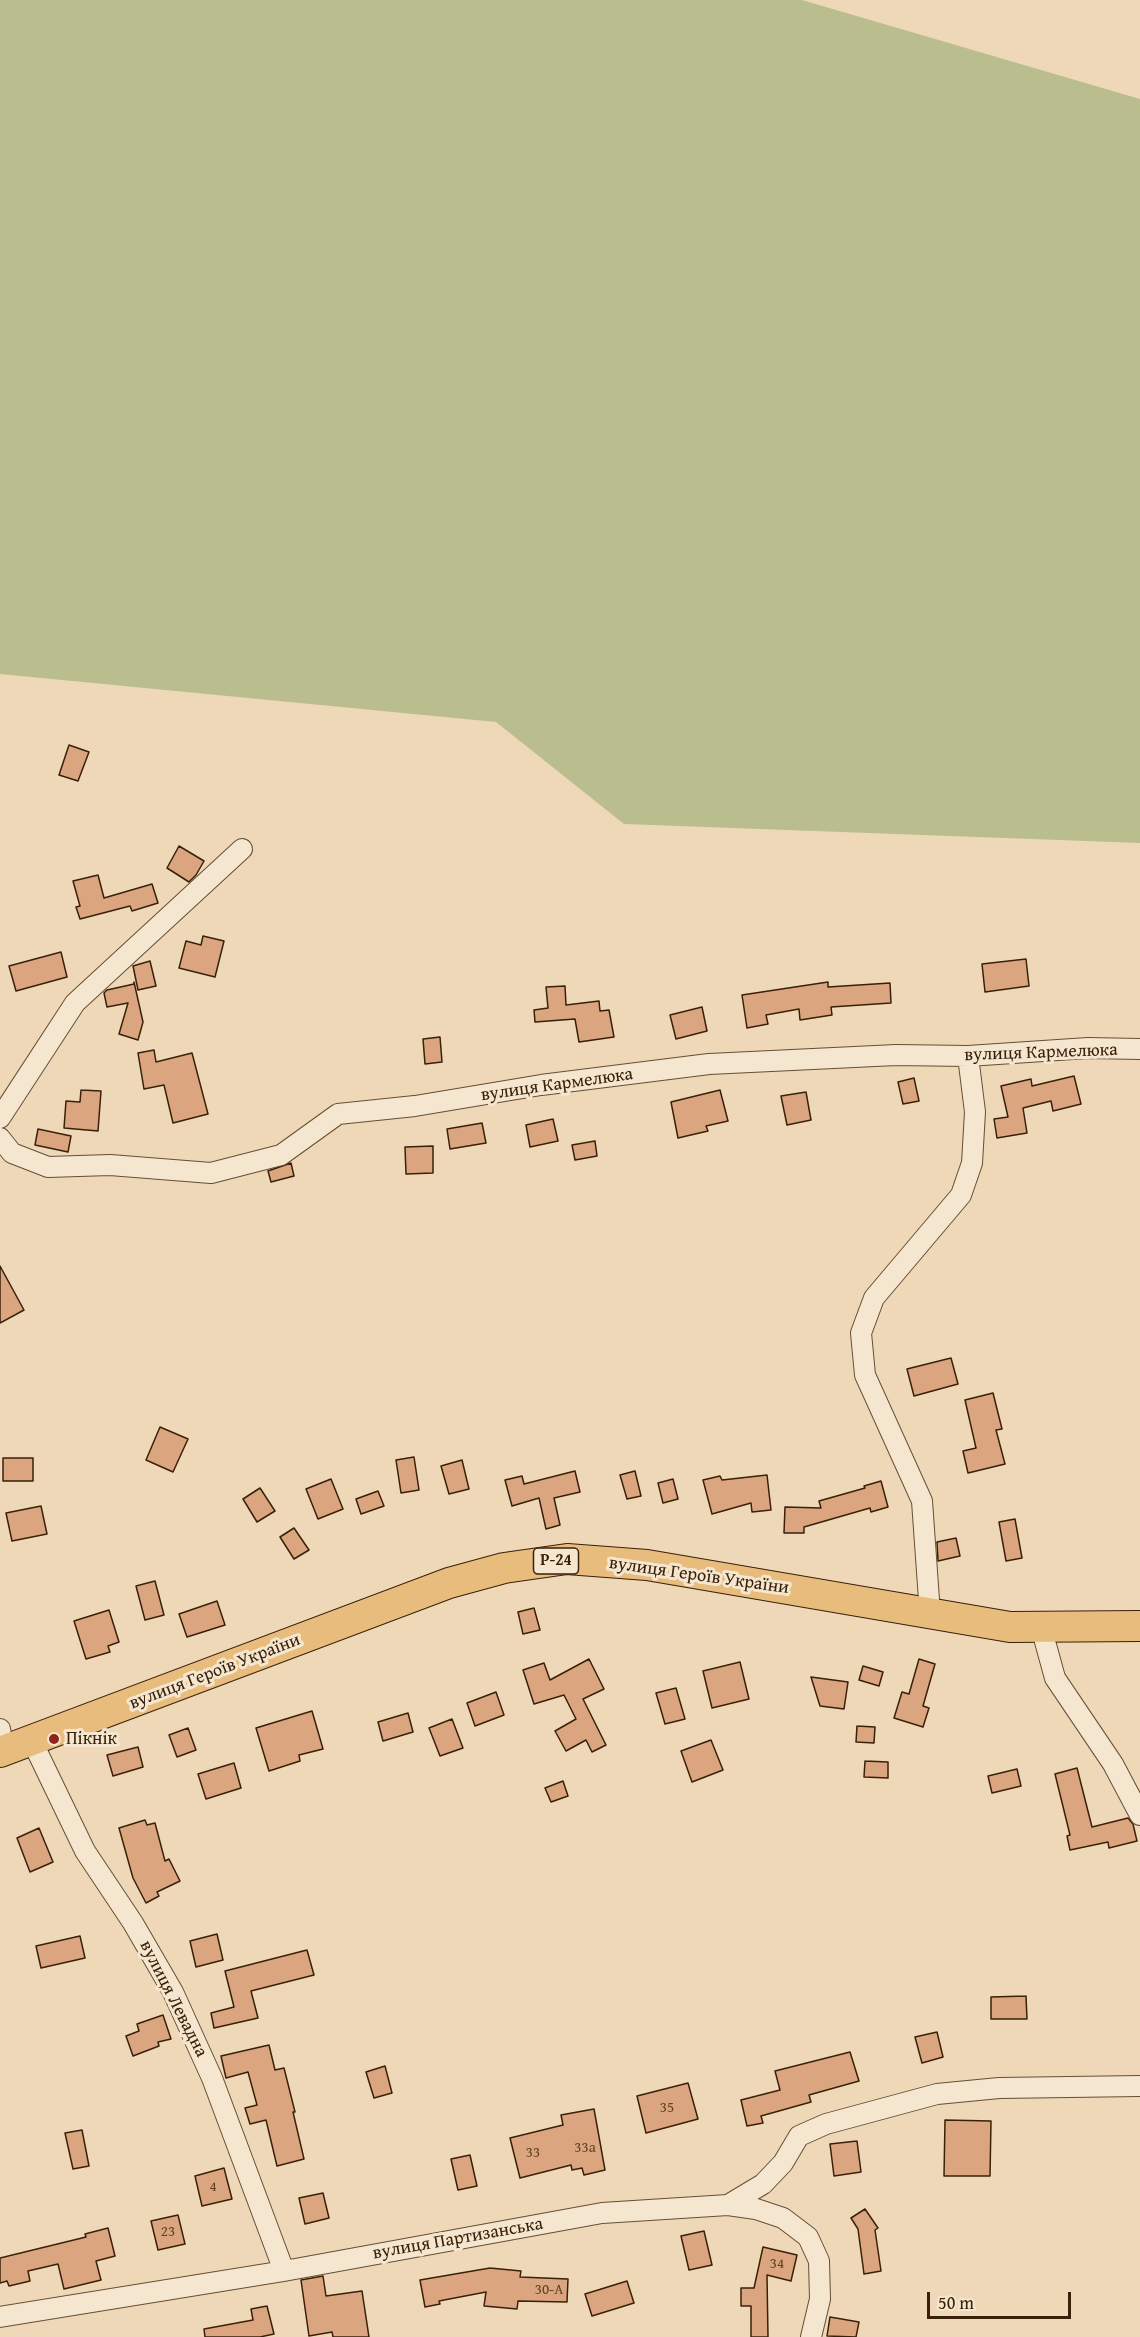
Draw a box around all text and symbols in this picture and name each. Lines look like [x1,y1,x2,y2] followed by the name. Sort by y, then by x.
[964,1040,1118,1066] street label: вулиця Кармелюка
[480,1064,634,1106] street label: вулиця Кармелюка
[534,1548,578,1574] road number: Р-24
[608,1553,790,1599] street label: вулиця Героїв України
[126,1629,304,1715] street label: вулиця Героїв України
[66,1728,117,1750] place label: Пікнік
[47,1732,61,1746] marker: Пікнік
[134,1937,212,2061] street label: вулиця Левадна
[660,2099,674,2117] house number: 35
[574,2139,596,2157] house number: 33а
[526,2144,540,2162] house number: 33
[209,2178,217,2196] house number: 4
[371,2213,545,2265] street label: вулиця Партизанська
[161,2223,175,2241] house number: 23
[770,2255,784,2273] house number: 34
[930,2280,1074,2318] scale bar
[535,2281,563,2299] house number: 30-А
[938,2289,974,2316] text: 50 m

